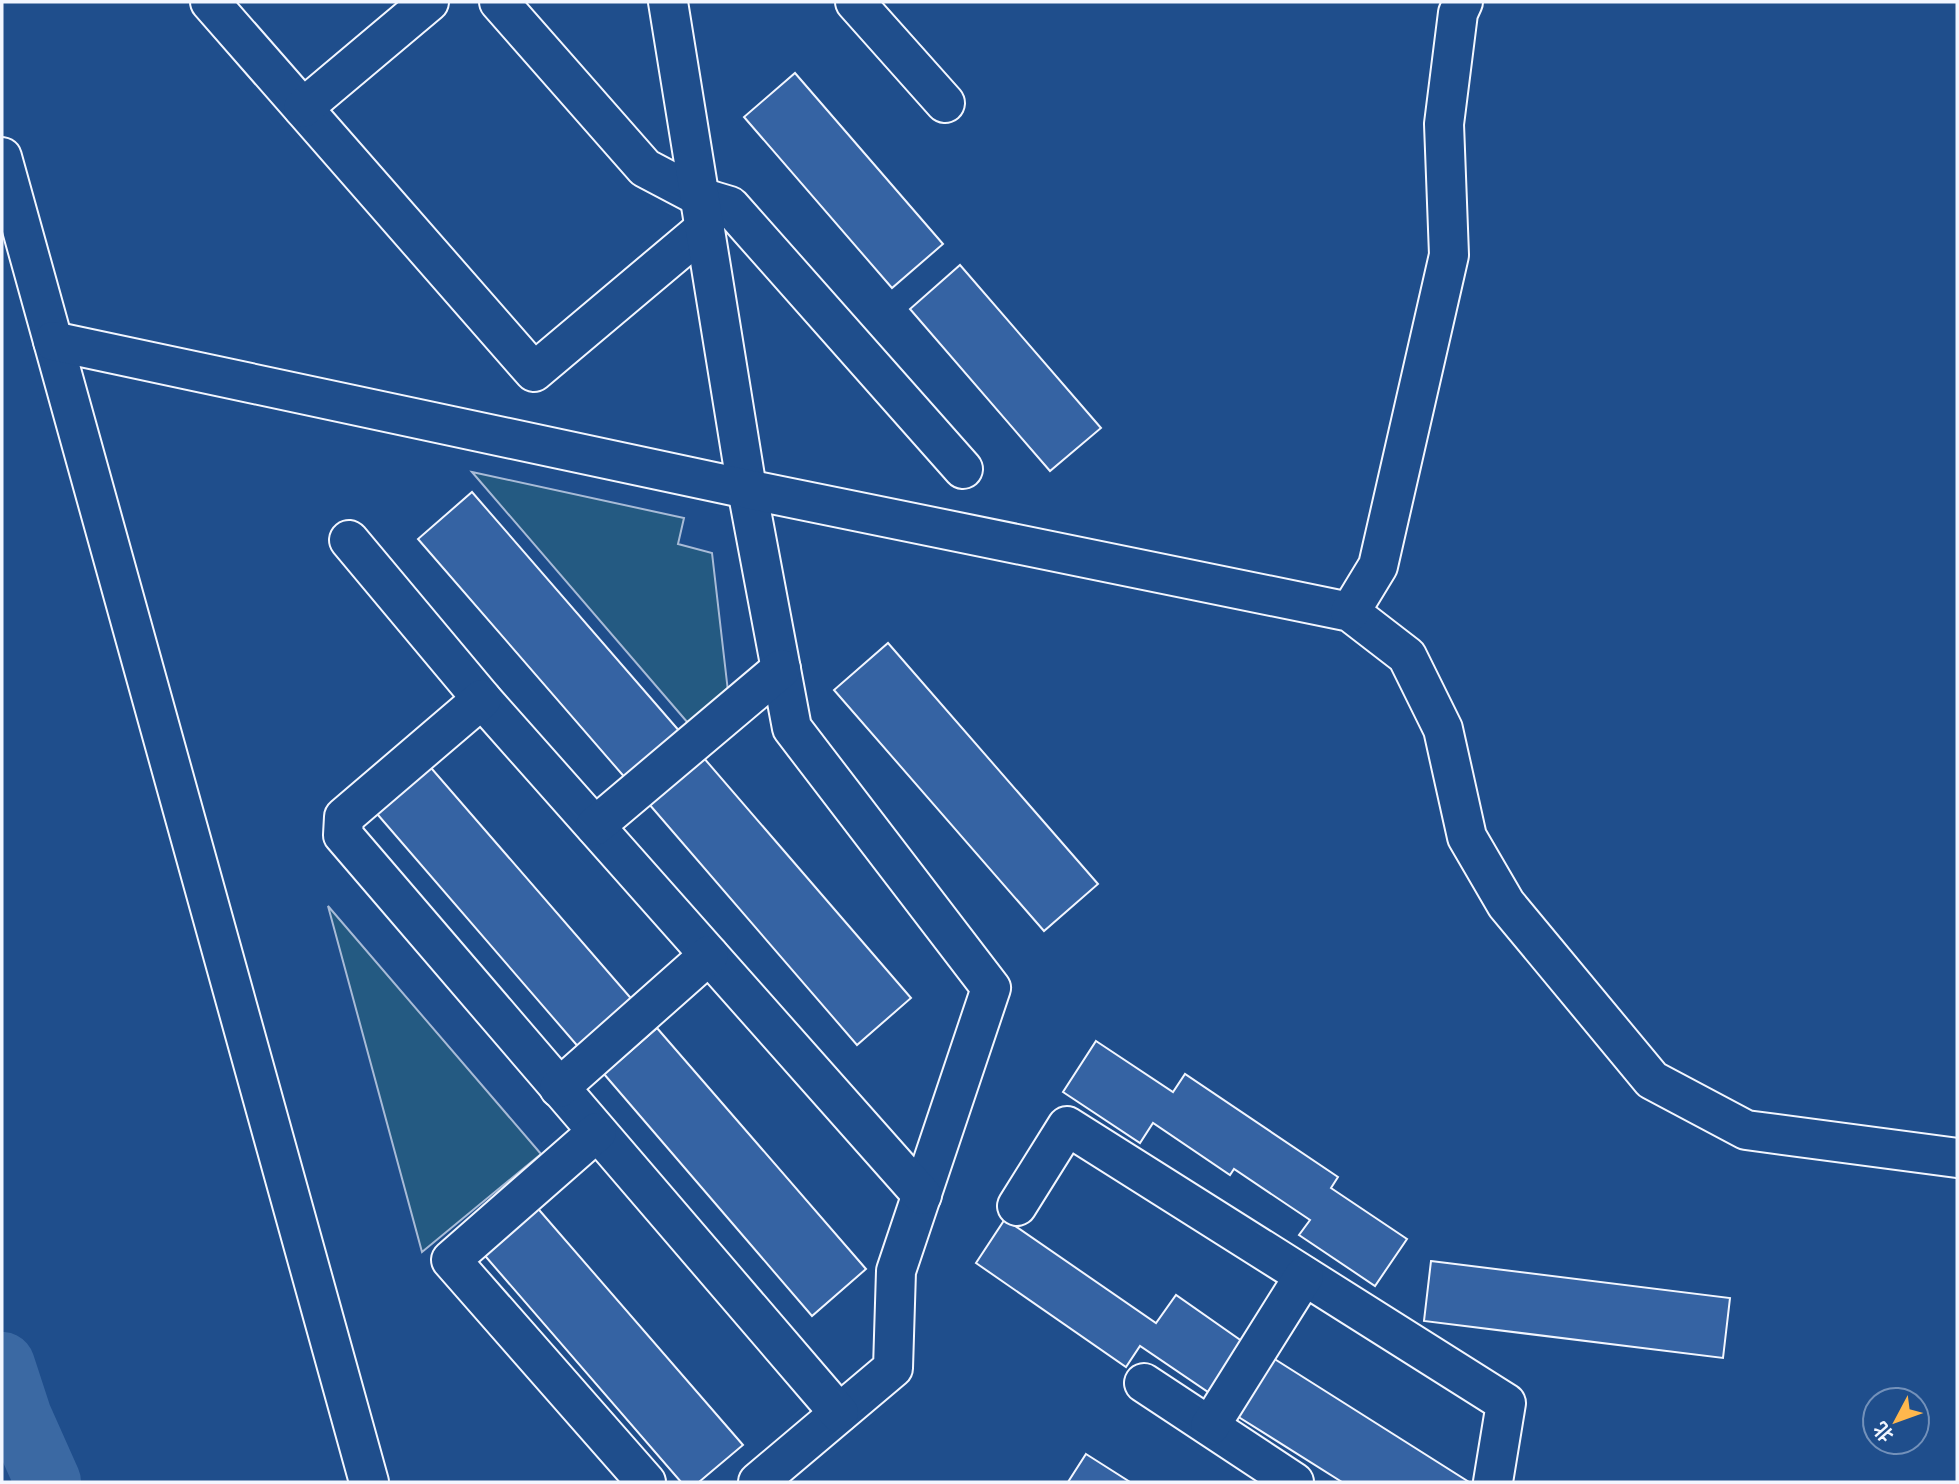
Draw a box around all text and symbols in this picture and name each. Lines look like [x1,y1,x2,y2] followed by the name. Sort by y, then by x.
[1861,1386,1931,1456] north arrow
[1869,1417,1898,1447] text: 北

